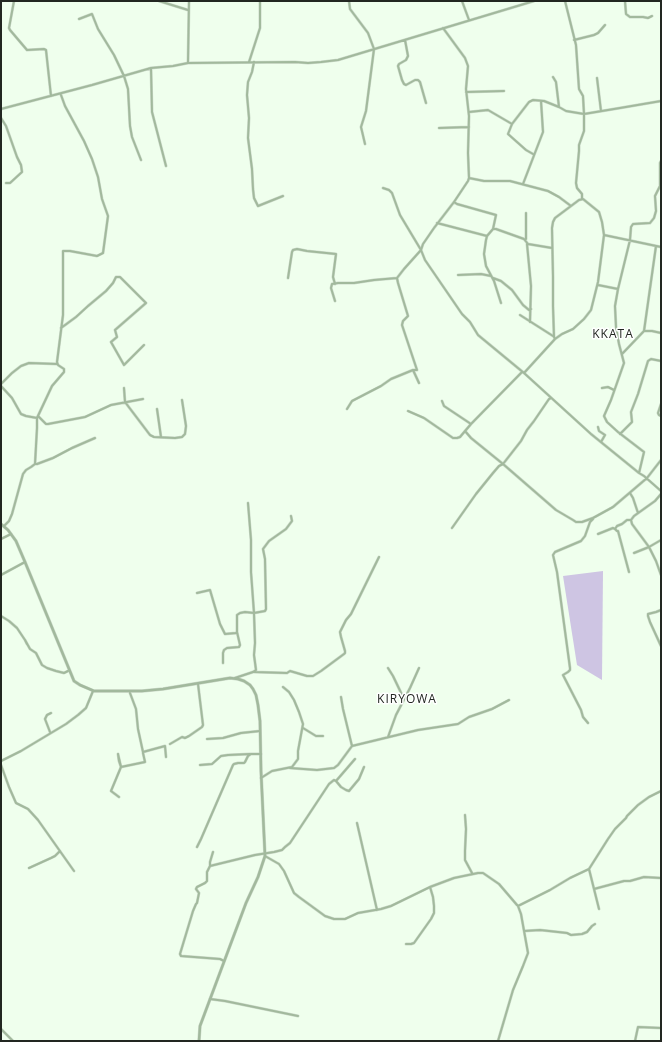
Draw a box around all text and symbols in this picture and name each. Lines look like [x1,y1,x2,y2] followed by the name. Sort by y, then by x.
[592,328,634,342] district label: KKATA
[377,693,437,707] district label: KIRYOWA

